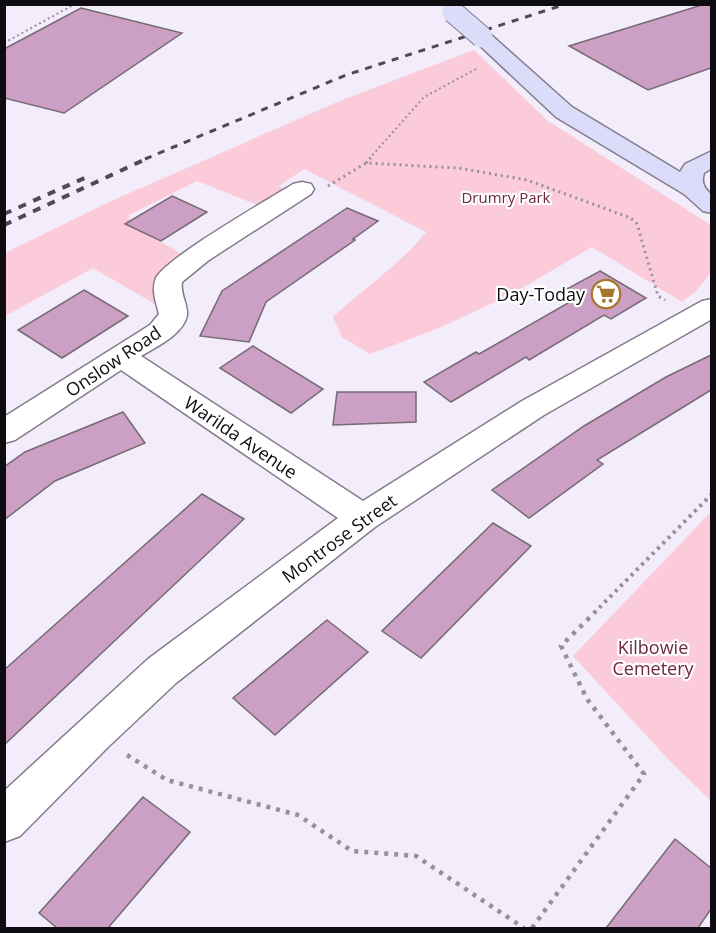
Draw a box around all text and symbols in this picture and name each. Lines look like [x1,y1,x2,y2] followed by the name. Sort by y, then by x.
[461,187,551,207] park label: Drumry Park
[590,278,622,310] supermarket icon: Day-Today
[496,282,586,306] place label: Day-Today
[60,320,166,402] street label: Onslow Road
[180,390,302,484] street label: Warilda Avenue
[277,488,401,588] street label: Montrose Street
[612,635,695,680] park label: Kilbowie Cemetery

